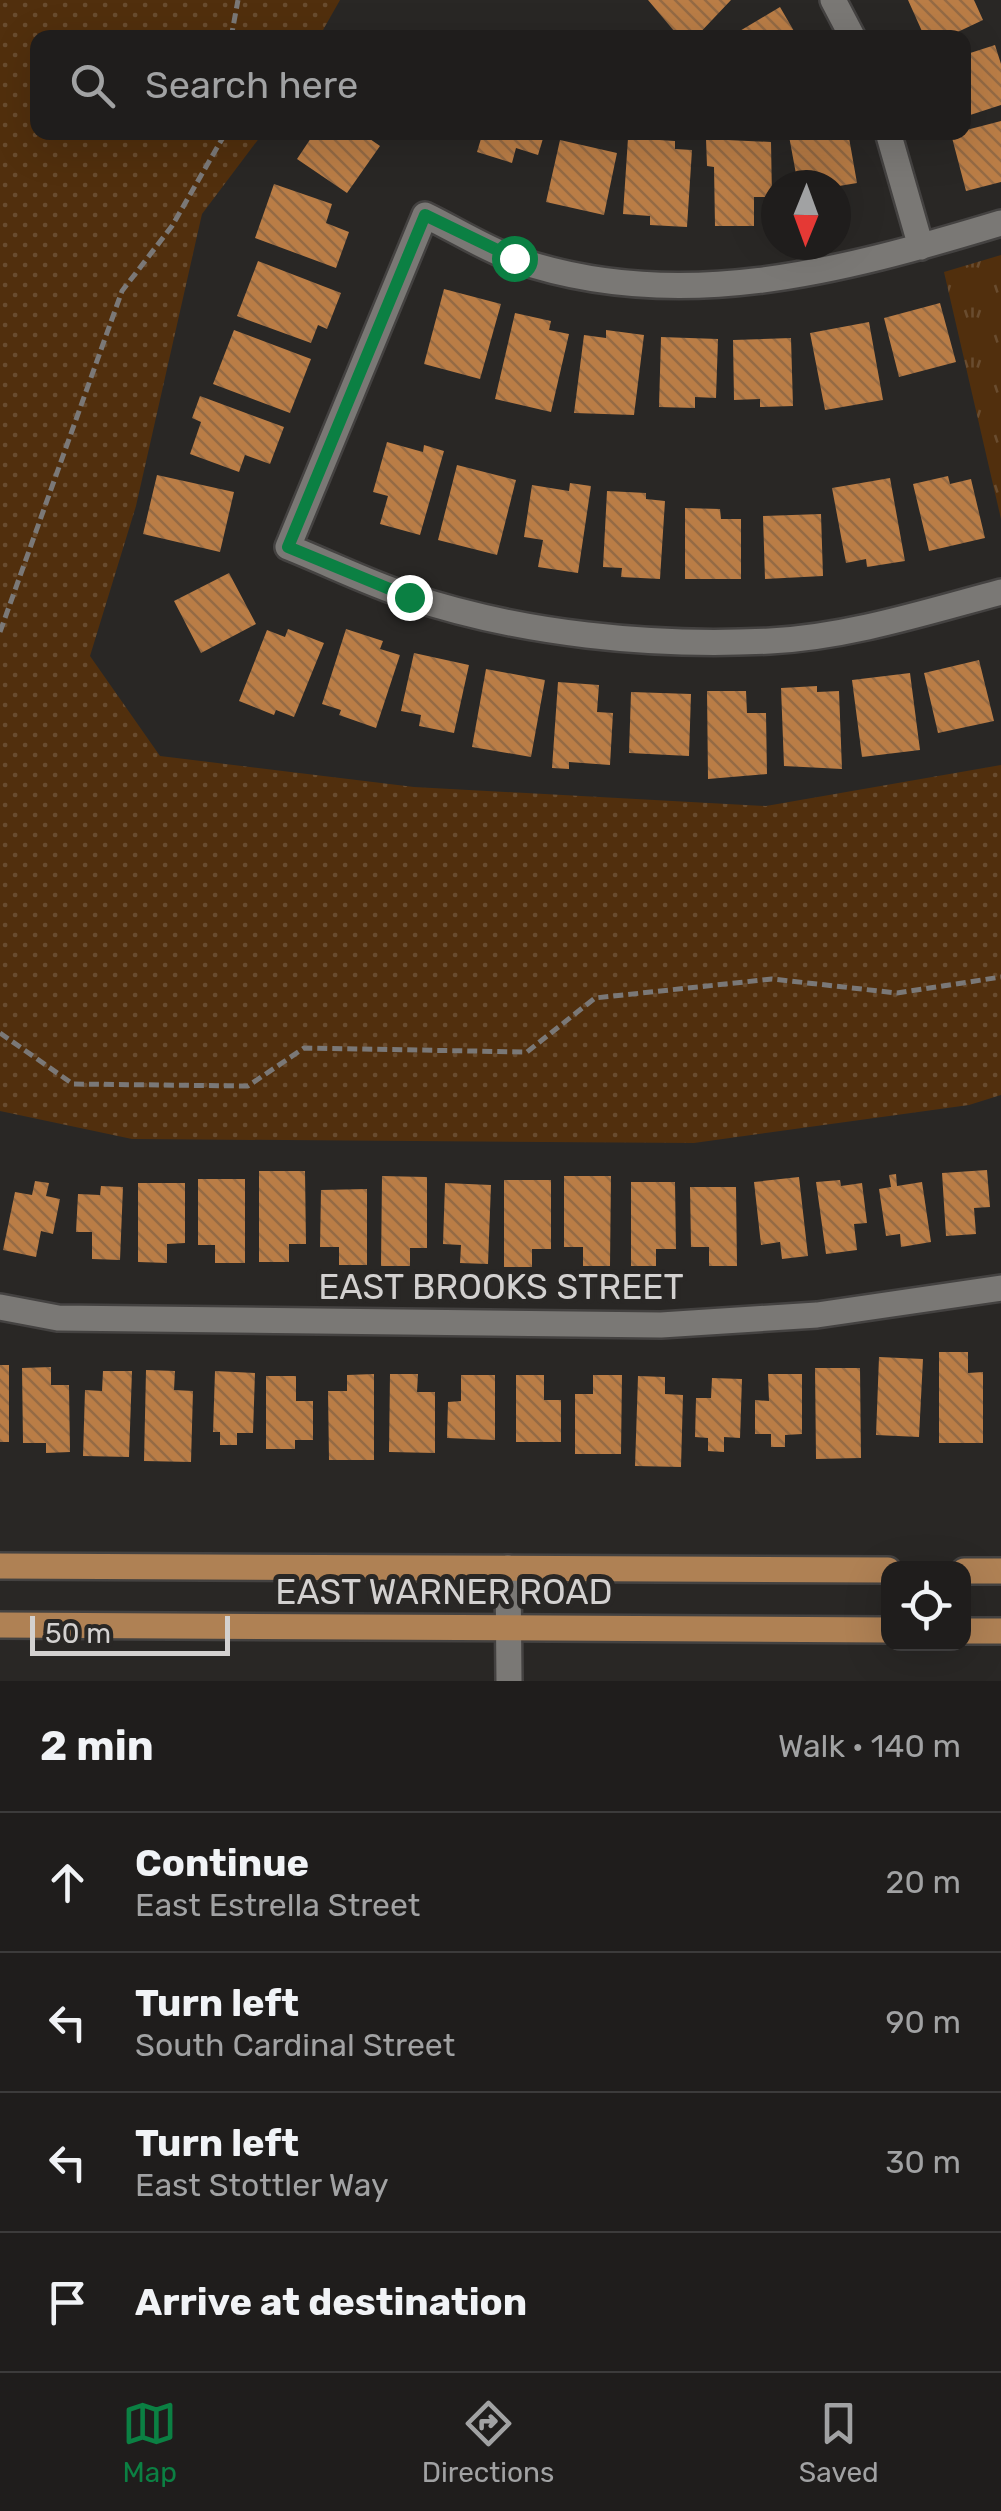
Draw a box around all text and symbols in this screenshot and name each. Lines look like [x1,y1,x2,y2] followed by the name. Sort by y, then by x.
[30,30,971,140] search box
[65,58,120,113] icon: search
[145,62,358,108] text: Search here
[761,170,851,260] north arrow
[492,236,538,282] route start
[387,575,433,621] route end
[318,1266,684,1308] street label: EAST BROOKS STREET
[881,1561,971,1651] map controls
[881,1561,971,1651] button: locate
[275,1571,613,1613] street label: EAST WARNER ROAD
[30,1611,230,1656] scale bar
[45,1617,111,1650] text: 50 m
[40,1721,154,1771] text: 2 min
[778,1727,961,1765] text: Walk · 140 m
[135,1840,309,1886] text: Continue
[40,1855,95,1910] icon: ahead
[886,1863,961,1901] text: 20 m
[135,1886,420,1924] text: East Estrella Street
[135,1980,299,2026] text: Turn left
[40,1995,95,2050] icon: left
[885,2003,961,2041] text: 90 m
[135,2026,455,2064] text: South Cardinal Street
[135,2120,299,2166] text: Turn left
[40,2135,95,2190] icon: left
[885,2143,961,2181] text: 30 m
[135,2166,389,2204] text: East Stottler Way
[40,2275,95,2330] icon: arrive
[135,2279,527,2325] text: Arrive at destination
[122,2396,177,2489] tab: Map
[422,2396,554,2489] tab: Directions
[799,2396,879,2489] tab: Saved

